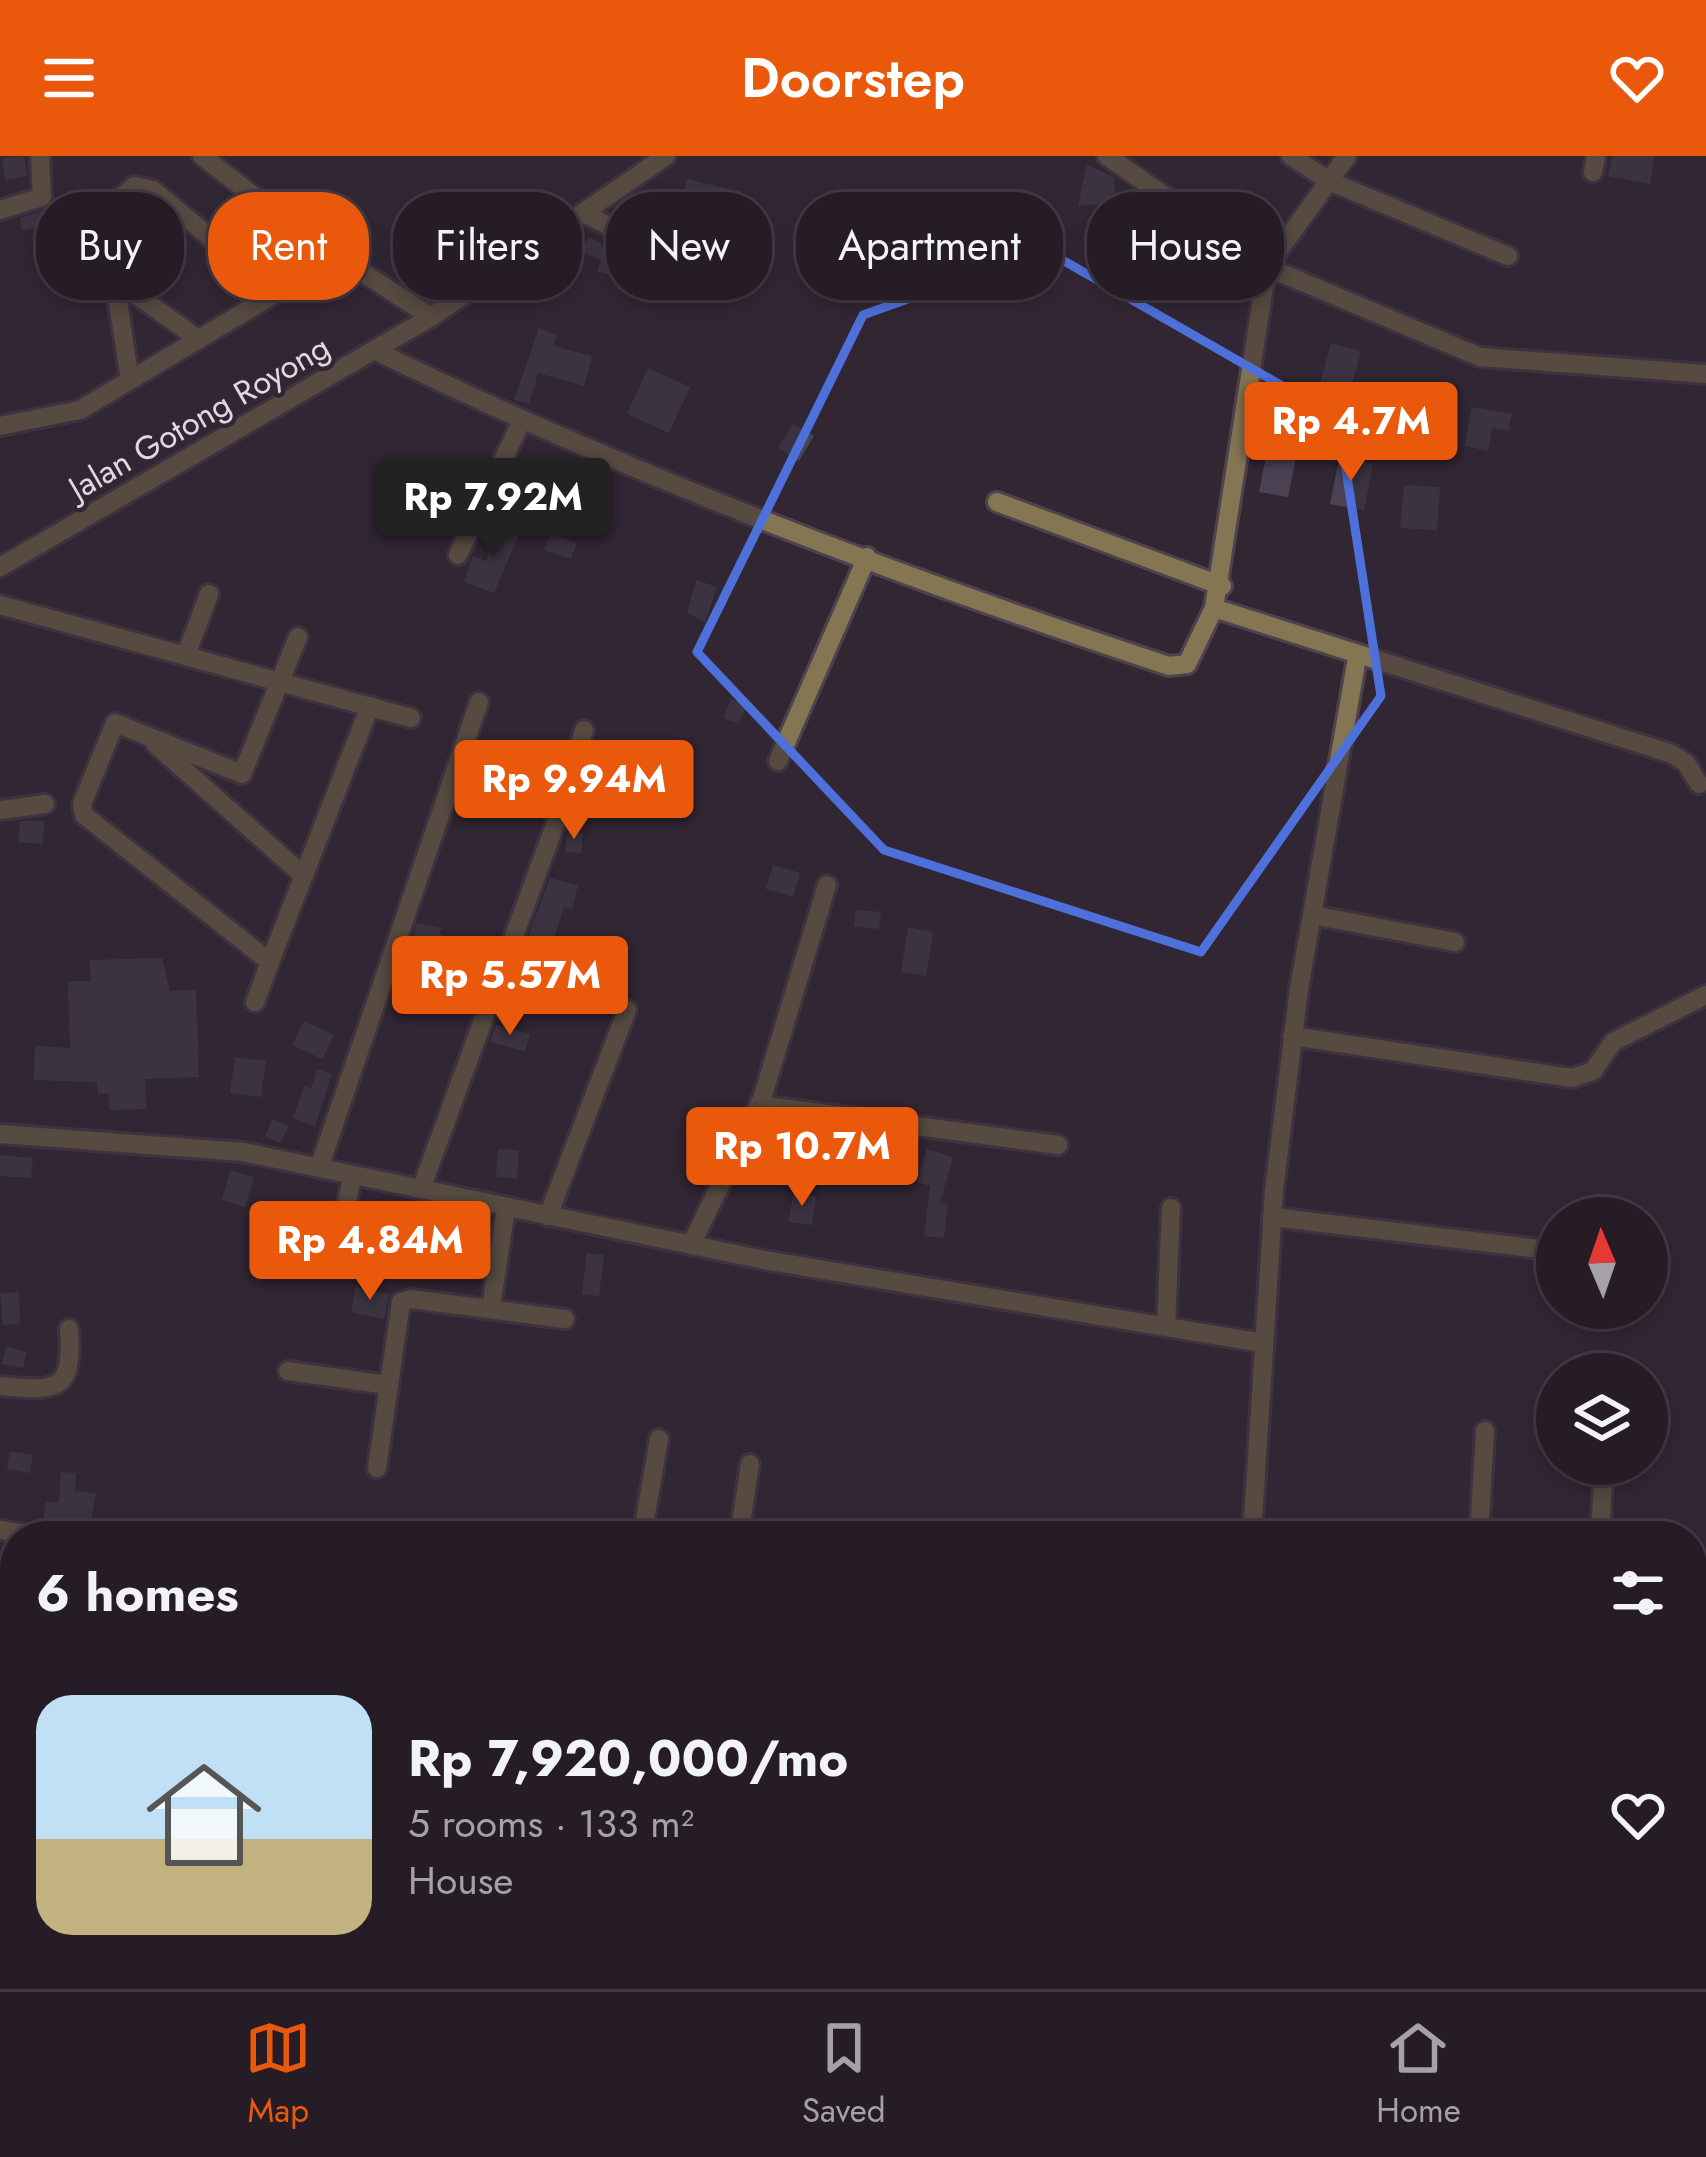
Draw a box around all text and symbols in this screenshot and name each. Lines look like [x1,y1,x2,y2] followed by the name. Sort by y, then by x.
[741,39,965,117] text: Doorstep
[36,45,102,111] icon: menu
[1604,45,1670,111] icon: heart
[36,192,184,300] chip: Buy
[208,192,369,300] chip: Rent
[393,192,582,300] chip: Filters
[606,192,772,300] chip: New
[796,192,1063,300] chip: Apartment
[1087,192,1284,300] chip: House
[57,324,338,513] street label: Jalan Gotong Royong
[1240,382,1462,484] pin: Rp 4.7M
[1271,392,1431,449] text: Rp 4.7M
[369,458,617,560] pin: Rp 7.92M
[403,468,583,525] text: Rp 7.92M
[450,740,698,842] pin: Rp 9.94M
[482,750,666,807] text: Rp 9.94M
[386,936,634,1038] pin: Rp 5.57M
[419,946,601,1003] text: Rp 5.57M
[678,1107,926,1209] pin: Rp 10.7M
[713,1117,891,1174] text: Rp 10.7M
[1536,1197,1668,1329] north arrow
[1536,1197,1668,1485] map controls
[246,1201,494,1303] pin: Rp 4.84M
[276,1211,464,1268] text: Rp 4.84M
[1536,1353,1668,1485] button: layers
[36,1556,239,1630] text: 6 homes
[1605,1560,1671,1626] icon: filters
[408,1721,848,1795] text: Rp 7,920,000/mo
[132,1743,276,1887] icon: home
[1605,1782,1671,1848] icon: heart
[408,1795,694,1852] text: 5 rooms · 133 m²
[408,1852,513,1909] text: House
[245,2015,311,2134] tab: Map
[802,2015,886,2134] tab: Saved
[1376,2015,1461,2134] tab: Home

